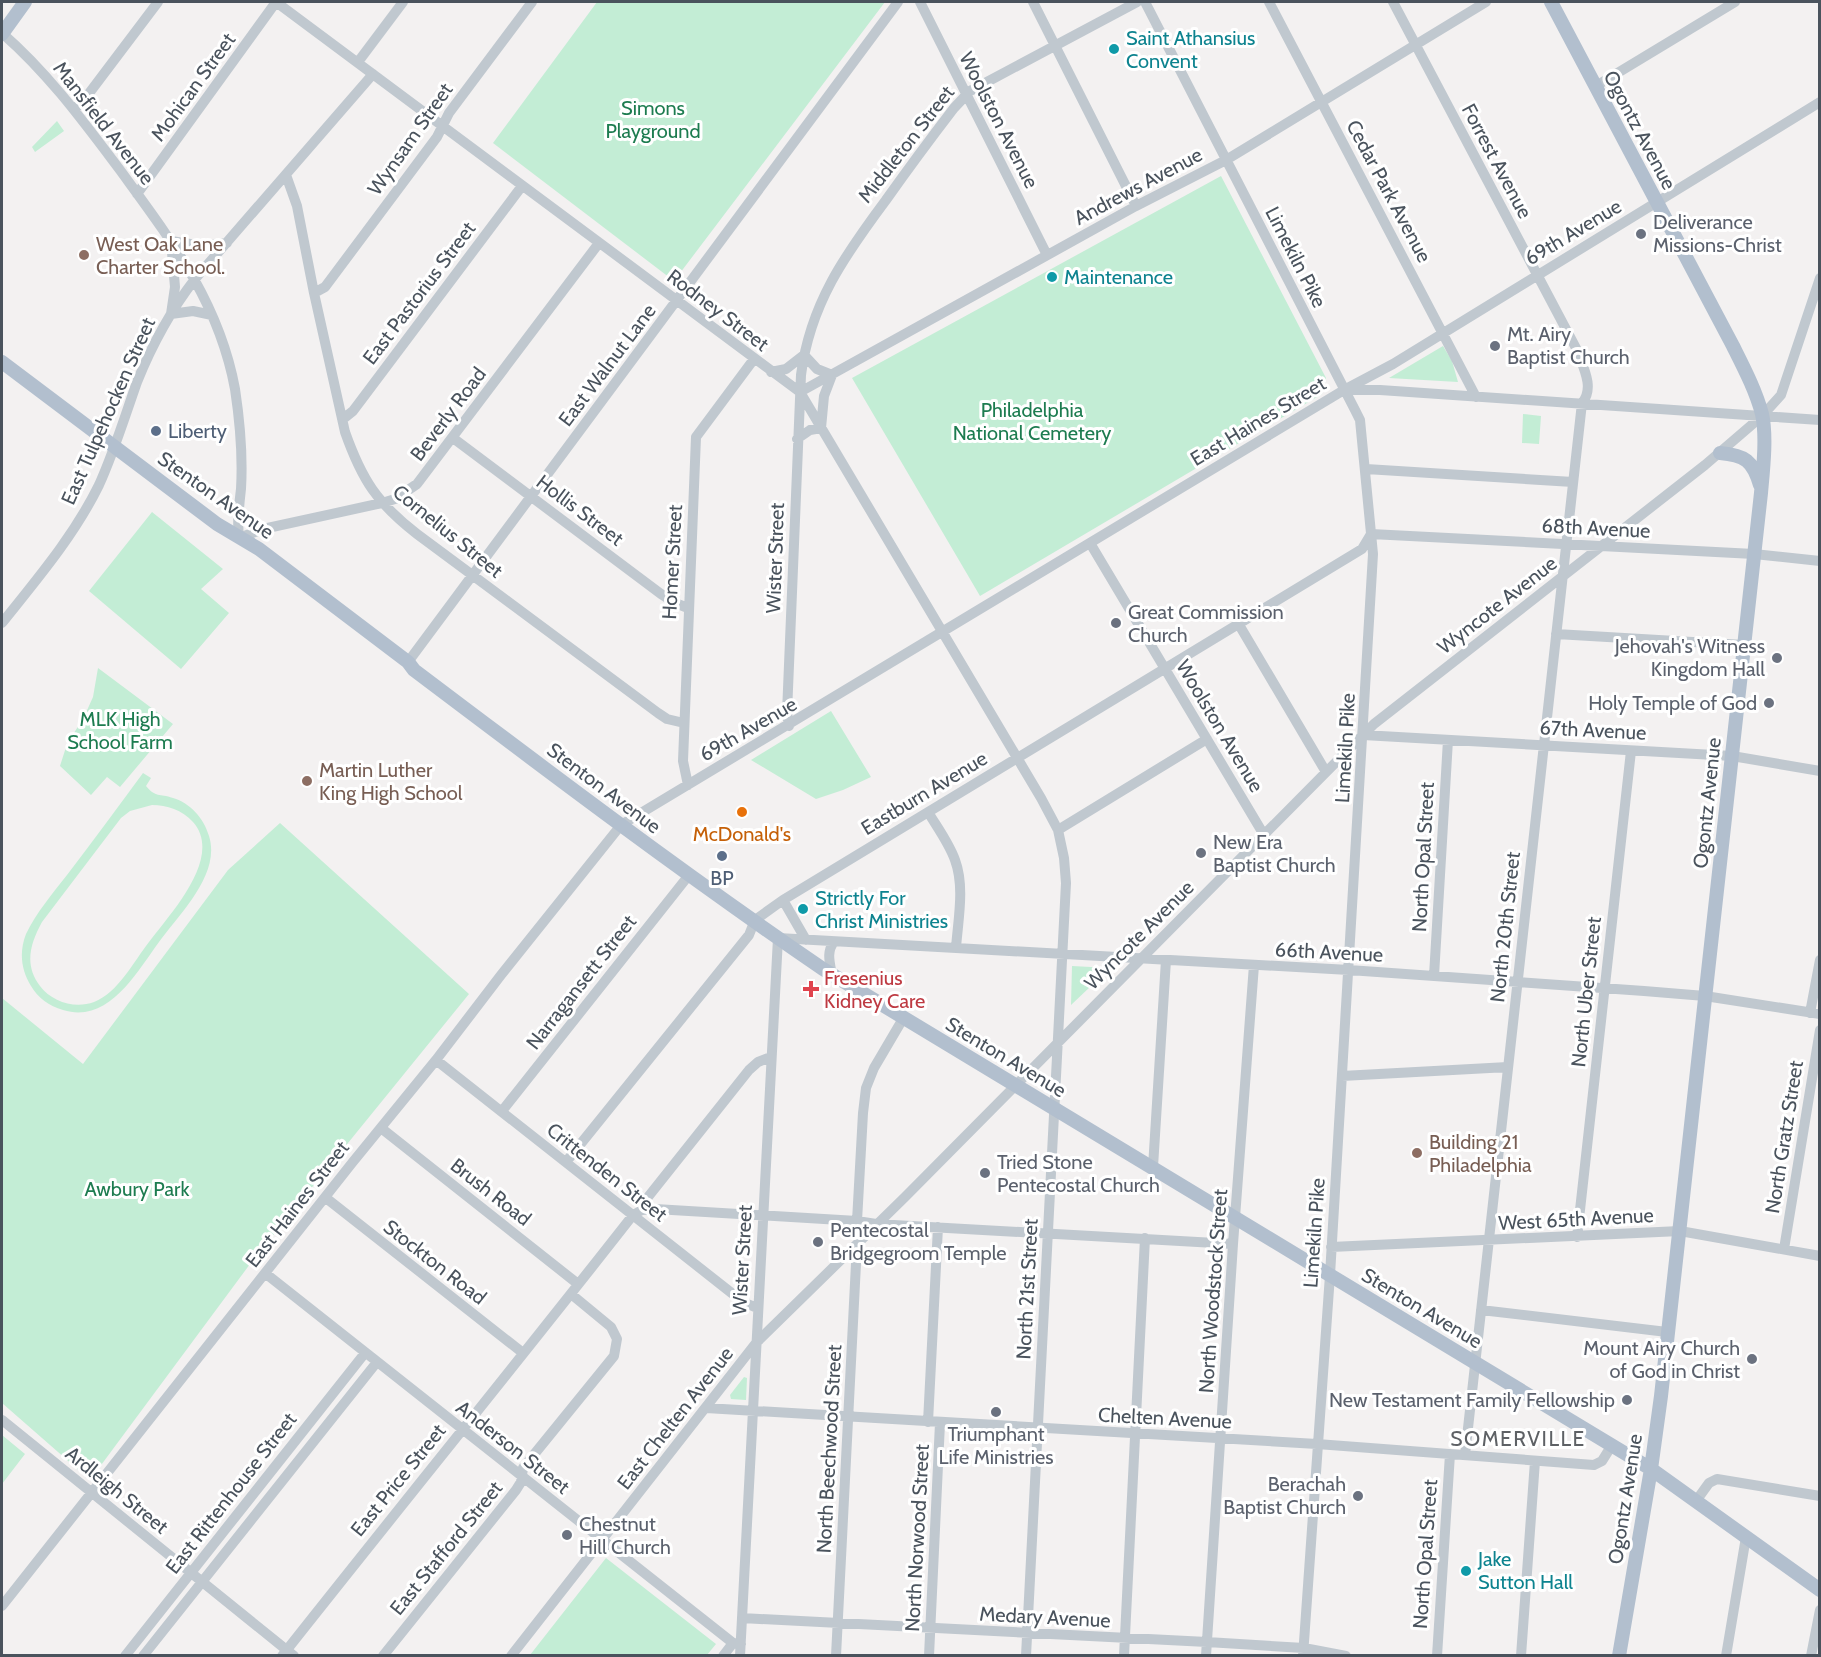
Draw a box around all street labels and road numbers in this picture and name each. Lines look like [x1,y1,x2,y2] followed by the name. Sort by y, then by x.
[146,28,240,146] street label: Mohican Street
[954,48,1044,192] street label: Woolston Avenue
[48,57,160,189] street label: Mansfield Avenue
[1599,66,1681,194] street label: Ogontz Avenue
[362,78,458,200] street label: Wynsam Street
[853,80,959,207] street label: Middleton Street
[1457,100,1537,222] street label: Forrest Avenue
[1341,116,1437,266] street label: Cedar Park Avenue
[1070,142,1206,230] street label: Andrews Avenue
[1520,194,1626,270] street label: 69th Avenue
[1260,203,1332,311] street label: Limekiln Pike
[358,217,481,369] street label: East Pastorius Street
[662,264,774,356] street label: Rodney Street
[553,299,661,431] street label: East Walnut Lane
[56,313,160,508] street label: East Tulpehocken Street
[405,362,491,466] street label: Beverly Road
[1186,371,1330,471] street label: East Haines Street
[153,446,279,544] street label: Stenton Avenue
[532,470,628,551] street label: Hollis Street
[388,479,508,583] street label: Cornelius Street
[761,502,789,614] street label: Wister Street
[657,504,687,620] street label: Homer Street
[1541,513,1651,543] street label: 68th Avenue
[1433,551,1561,659] street label: Wyncote Avenue
[1171,656,1269,796] street label: Woolston Avenue
[695,692,801,766] street label: 69th Avenue
[1330,692,1360,804] street label: Limekiln Pike
[1539,715,1647,745] street label: 67th Avenue
[1688,736,1726,870] street label: Ogontz Avenue
[542,737,666,839] street label: Stenton Avenue
[857,746,991,840] street label: Eastburn Avenue
[1407,781,1439,932] street label: North Opal Street
[1485,850,1525,1003] street label: North 20th Street
[1079,875,1199,995] street label: Wyncote Avenue
[521,910,641,1054] street label: Narragansett Street
[1566,915,1606,1068] street label: North Uber Street
[1274,937,1384,967] street label: 66th Avenue
[942,1012,1070,1102] street label: Stenton Avenue
[1760,1059,1808,1215] street label: North Gratz Street
[542,1118,672,1227] street label: Crittenden Street
[240,1136,354,1272] street label: East Haines Street
[446,1153,536,1231] street label: Brush Road
[1298,1177,1330,1289] street label: Limekiln Pike
[1194,1188,1232,1394] street label: North Woodstock Street
[1498,1203,1654,1235] street label: West 65th Avenue
[727,1204,757,1316] street label: Wister Street
[379,1214,491,1310] street label: Stockton Road
[1011,1218,1043,1360] street label: North 21st Street
[1358,1263,1486,1353] street label: Stenton Avenue
[612,1342,738,1494] street label: East Chelten Avenue
[812,1344,846,1554] street label: North Beechwood Street
[451,1395,575,1499] street label: Anderson Street
[1097,1403,1233,1433] street label: Chelten Avenue
[161,1407,302,1578] street label: East Rittenhouse Street
[346,1419,451,1541] street label: East Price Street
[1603,1432,1647,1566] street label: Ogontz Avenue
[61,1441,173,1539] street label: Ardleigh Street
[900,1443,934,1632] street label: North Norwood Street
[385,1476,507,1620] street label: East Stafford Street
[1408,1478,1442,1630] street label: North Opal Street
[979,1602,1111,1632] street label: Medary Avenue

